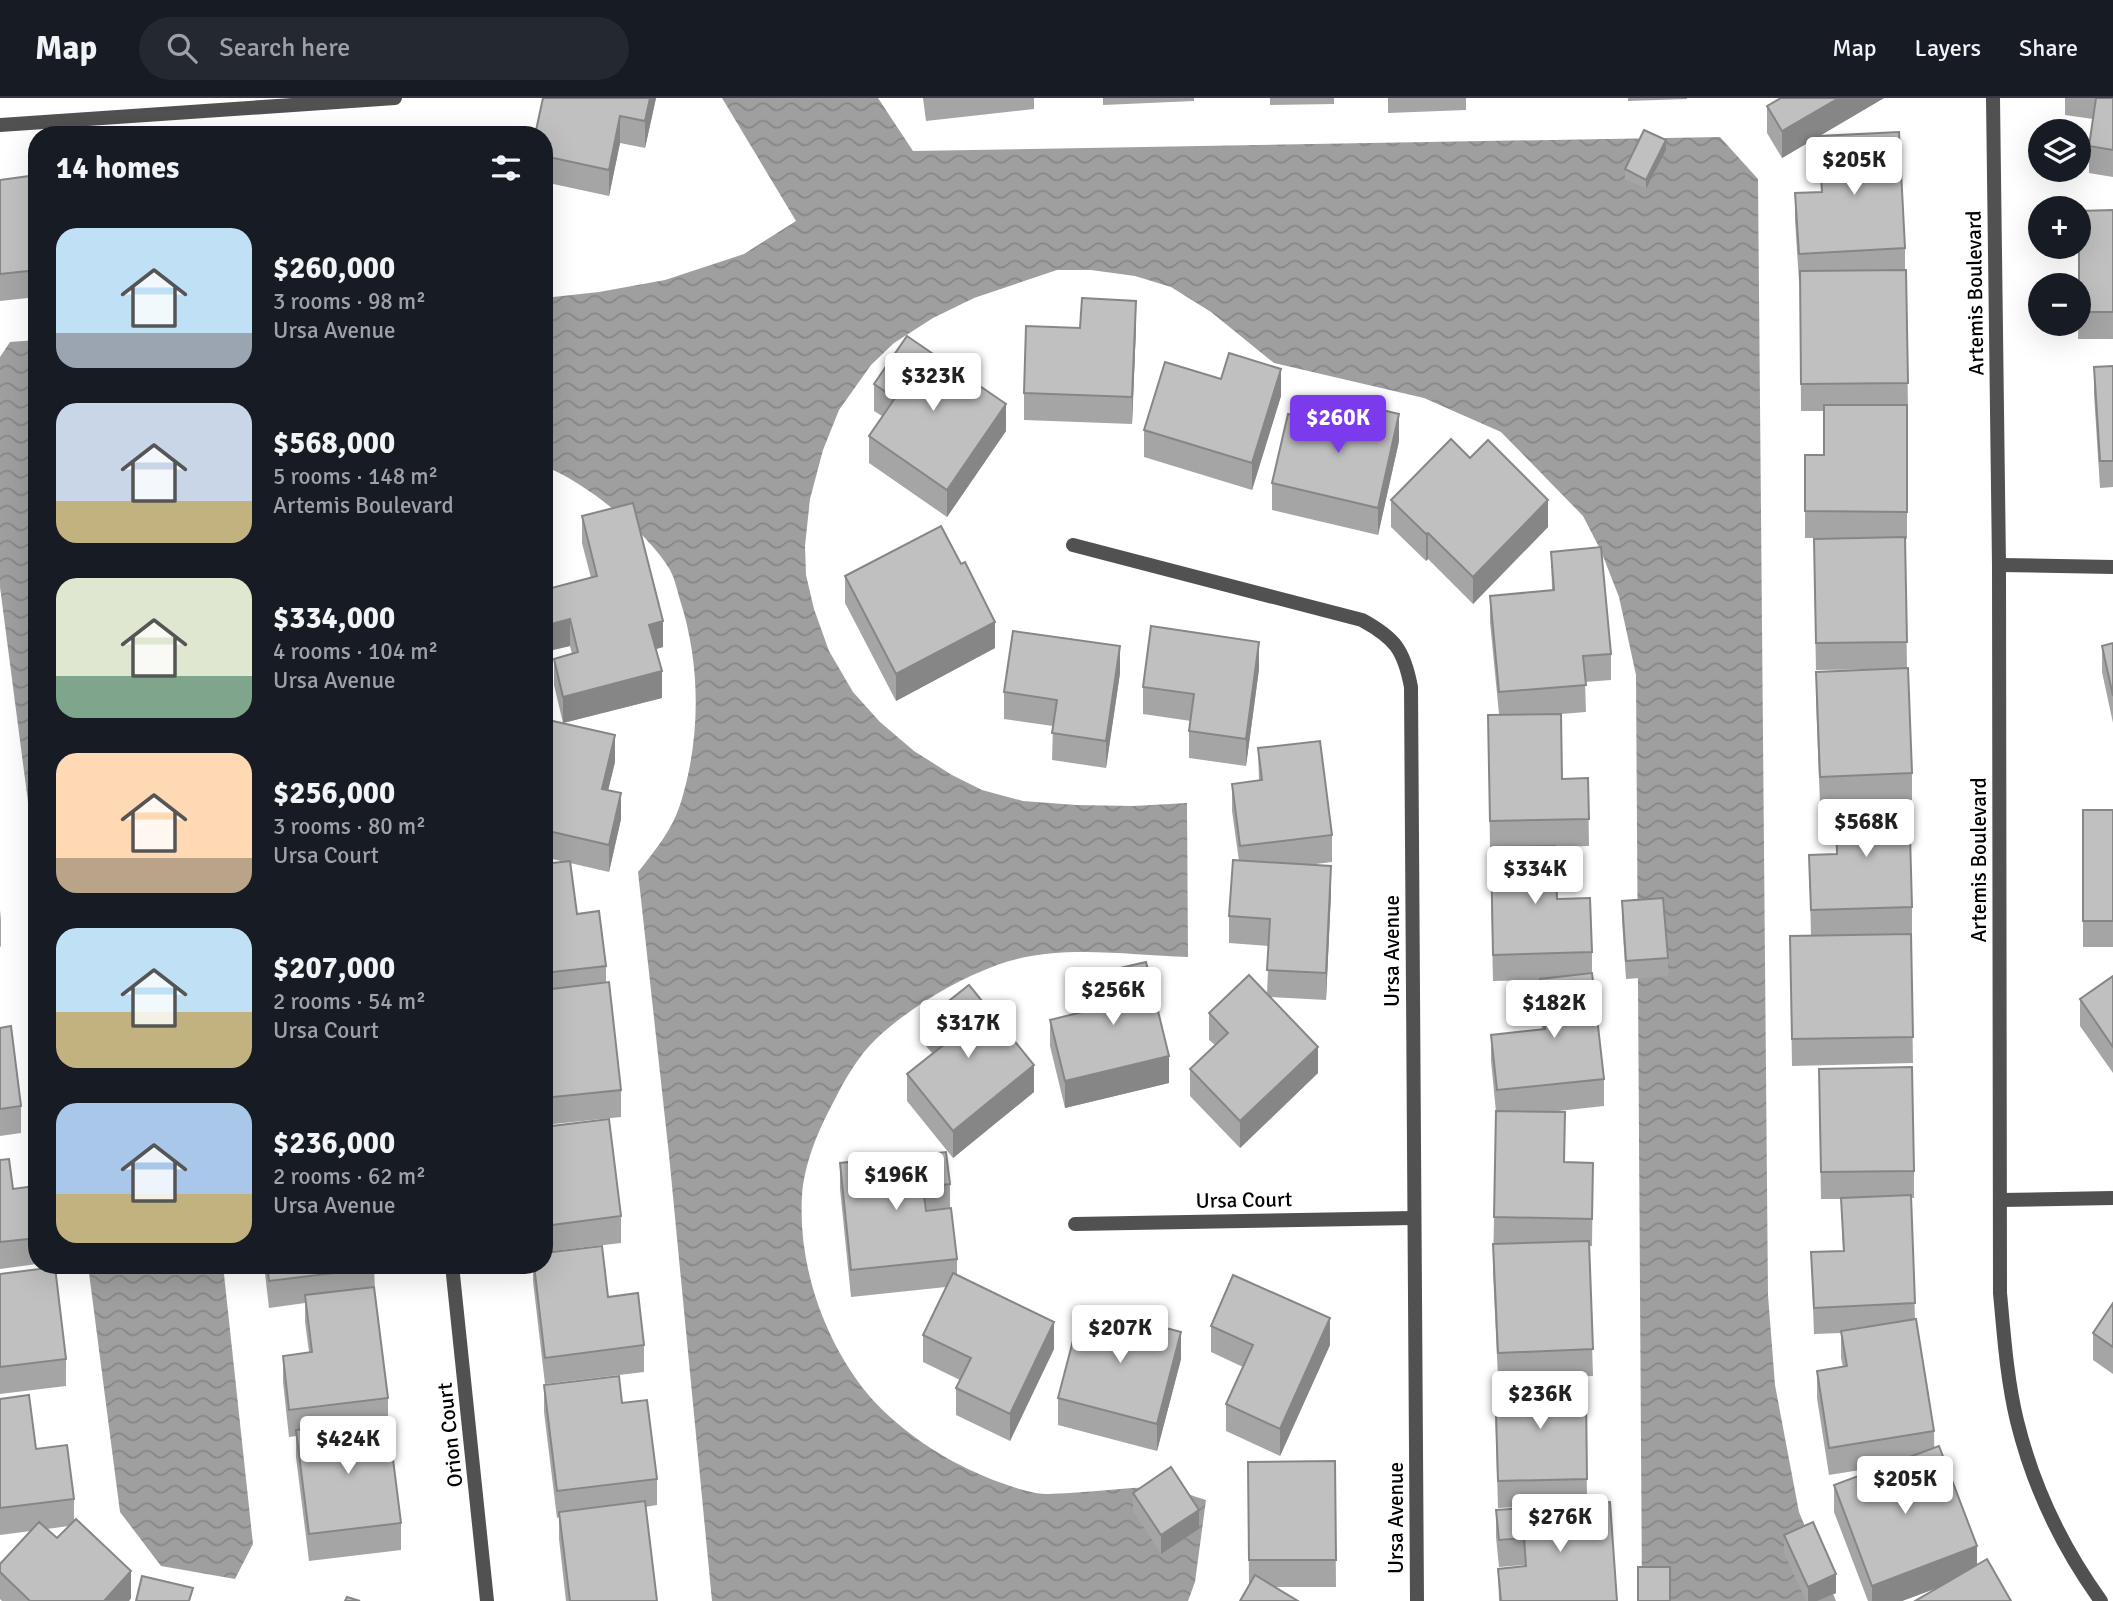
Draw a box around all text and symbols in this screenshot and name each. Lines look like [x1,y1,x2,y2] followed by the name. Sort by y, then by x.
[139,17,629,80] search box
[35,28,97,69] text: Map
[163,29,201,67] icon: search
[219,32,350,64] text: Search here
[1832,33,1877,63] text: Map
[1915,33,1981,63] text: Layers
[2019,33,2078,63] text: Share
[2028,119,2091,336] map controls
[2028,119,2091,182] button: layers
[1805,138,1903,197] pin: $205K
[1822,145,1886,174] text: $205K
[487,149,525,187] icon: filters
[56,150,179,187] text: 14 homes
[2028,196,2091,259] button: +
[1961,210,1989,376] street label: Artemis Boulevard
[273,250,395,287] text: $260,000
[112,256,196,340] icon: home
[2028,273,2091,336] button: −
[273,287,426,316] text: 3 rooms · 98 m²
[273,316,396,345] text: Ursa Avenue
[884,354,982,413] pin: $323K
[901,361,965,390] text: $323K
[1289,396,1387,455] pin: $260K
[1306,403,1370,432] text: $260K
[273,425,395,462] text: $568,000
[112,431,196,515] icon: home
[273,462,438,491] text: 5 rooms · 148 m²
[273,491,454,520] text: Artemis Boulevard
[273,600,395,637] text: $334,000
[112,606,196,690] icon: home
[273,637,438,666] text: 4 rooms · 104 m²
[273,666,396,695] text: Ursa Avenue
[273,775,395,812] text: $256,000
[1966,777,1992,943] street label: Artemis Boulevard
[112,781,196,865] icon: home
[1817,800,1915,859] pin: $568K
[1834,807,1898,836] text: $568K
[273,812,426,841] text: 3 rooms · 80 m²
[273,841,379,870] text: Ursa Court
[1486,846,1584,906] pin: $334K
[1503,854,1567,883] text: $334K
[1379,895,1405,1007] street label: Ursa Avenue
[273,950,395,987] text: $207,000
[112,956,196,1040] icon: home
[1064,968,1162,1027] pin: $256K
[1081,975,1145,1004] text: $256K
[1505,981,1603,1040] pin: $182K
[273,987,426,1016] text: 2 rooms · 54 m²
[1522,988,1586,1017] text: $182K
[919,1000,1017,1060] pin: $317K
[936,1008,1000,1037] text: $317K
[273,1016,379,1045] text: Ursa Court
[273,1125,395,1162] text: $236,000
[112,1131,196,1215] icon: home
[847,1152,945,1212] pin: $196K
[864,1160,928,1189] text: $196K
[273,1162,426,1191] text: 2 rooms · 62 m²
[1195,1186,1293,1214] street label: Ursa Court
[273,1191,396,1220] text: Ursa Avenue
[1071,1306,1169,1365] pin: $207K
[1088,1313,1152,1342] text: $207K
[1491,1372,1589,1431] pin: $236K
[1508,1379,1572,1408] text: $236K
[432,1381,468,1489] street label: Orion Court
[299,1416,397,1476] pin: $424K
[316,1424,380,1453] text: $424K
[1856,1456,1954,1516] pin: $205K
[1383,1462,1409,1574] street label: Ursa Avenue
[1873,1464,1937,1493] text: $205K
[1511,1494,1609,1554] pin: $276K
[1528,1502,1592,1531] text: $276K

